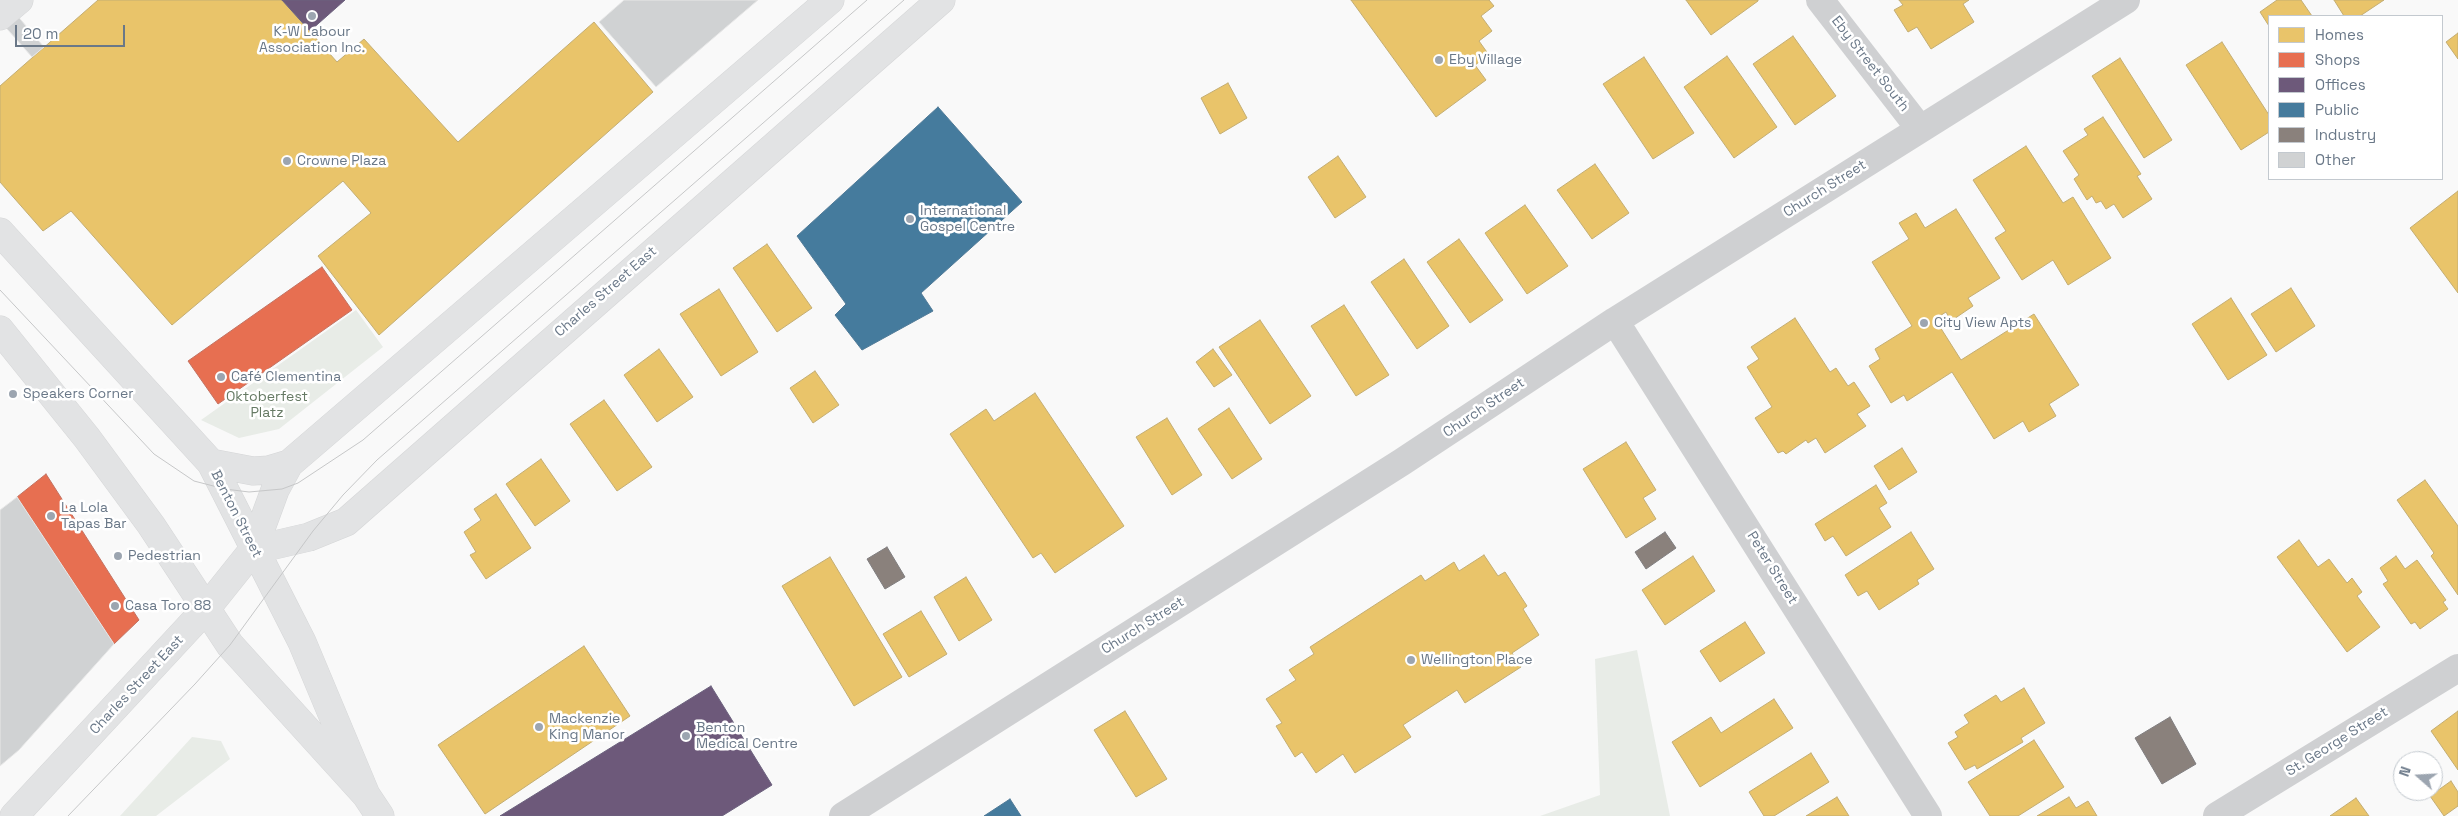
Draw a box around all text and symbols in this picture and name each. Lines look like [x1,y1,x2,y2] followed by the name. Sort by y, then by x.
[306,10,318,22] marker: K-W Labour Association Inc.
[1828,13,1912,115] street label: Eby Street South
[18,15,128,47] scale bar
[2268,15,2443,180] legend
[23,24,58,43] text: 20 m
[259,24,365,56] place label: K-W Labour Association Inc.
[2315,25,2364,44] text: Homes
[2315,50,2360,69] text: Shops
[1449,52,1522,68] place label: Eby Village
[1433,54,1445,66] marker: Eby Village
[2315,75,2366,94] text: Offices
[2315,100,2359,119] text: Public
[2315,125,2376,144] text: Industry
[2315,150,2356,169] text: Other
[297,153,386,169] place label: Crowne Plaza
[281,155,293,167] marker: Crowne Plaza
[1781,157,1869,221] street label: Church Street
[920,203,1015,236] place label: International Gospel Centre
[904,213,916,225] marker: International Gospel Centre
[552,243,660,341] street label: Charles Street East
[1934,315,2031,331] place label: City View Apts
[1918,317,1930,329] marker: City View Apts
[231,369,341,385] place label: Café Clementina
[215,371,227,383] marker: Café Clementina
[1440,375,1528,441] street label: Church Street
[23,386,134,402] place label: Speakers Corner
[7,388,19,400] marker: Speakers Corner
[226,389,308,422] park label: Oktoberfest Platz
[207,468,265,560] street label: Benton Street
[61,500,127,532] place label: La Lola Tapas Bar
[45,510,57,522] marker: La Lola Tapas Bar
[1743,529,1801,607] street label: Peter Street
[128,548,201,564] place label: Pedestrian
[112,550,124,562] marker: Pedestrian
[1099,594,1187,658] street label: Church Street
[125,598,211,614] place label: Casa Toro 88
[109,600,121,612] marker: Casa Toro 88
[87,632,187,738] street label: Charles Street East
[1421,652,1533,668] place label: Wellington Place
[1405,654,1417,666] marker: Wellington Place
[2283,704,2391,780] street label: St. George Street
[549,711,625,744] place label: Mackenzie King Manor
[696,720,798,752] place label: Benton Medical Centre
[533,721,545,733] marker: Mackenzie King Manor
[680,730,692,742] marker: Benton Medical Centre
[2393,751,2443,801] north arrow
[2395,764,2415,779] text: N

